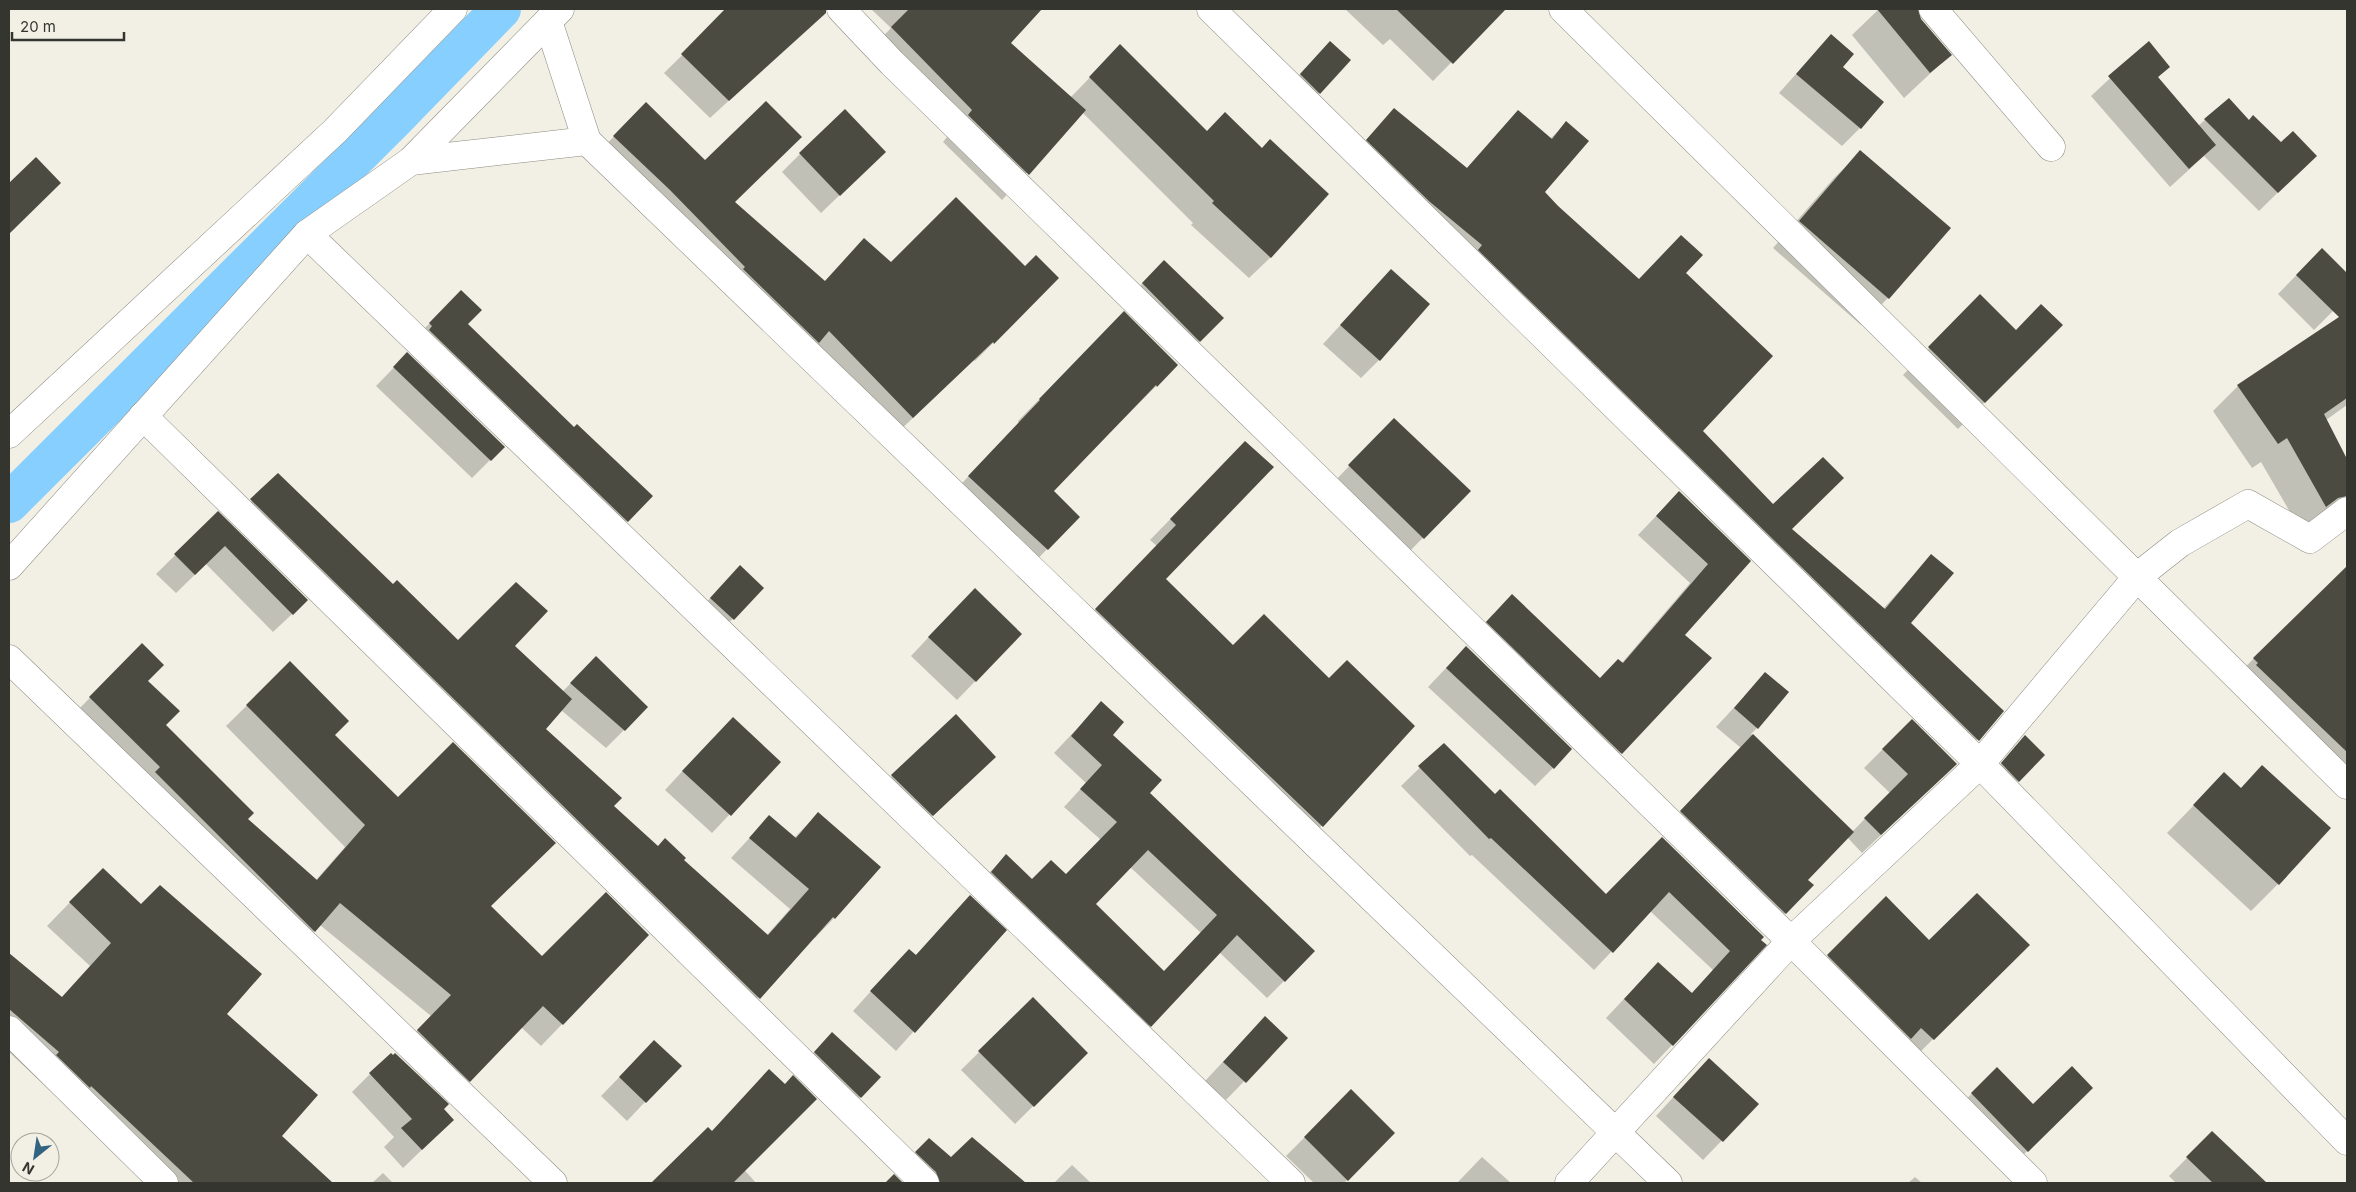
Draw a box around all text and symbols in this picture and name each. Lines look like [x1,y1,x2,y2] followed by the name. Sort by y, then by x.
[12,10,125,42] scale bar
[20,17,56,36] text: 20 m
[10,1132,60,1182] north arrow
[19,1159,37,1179] text: N

